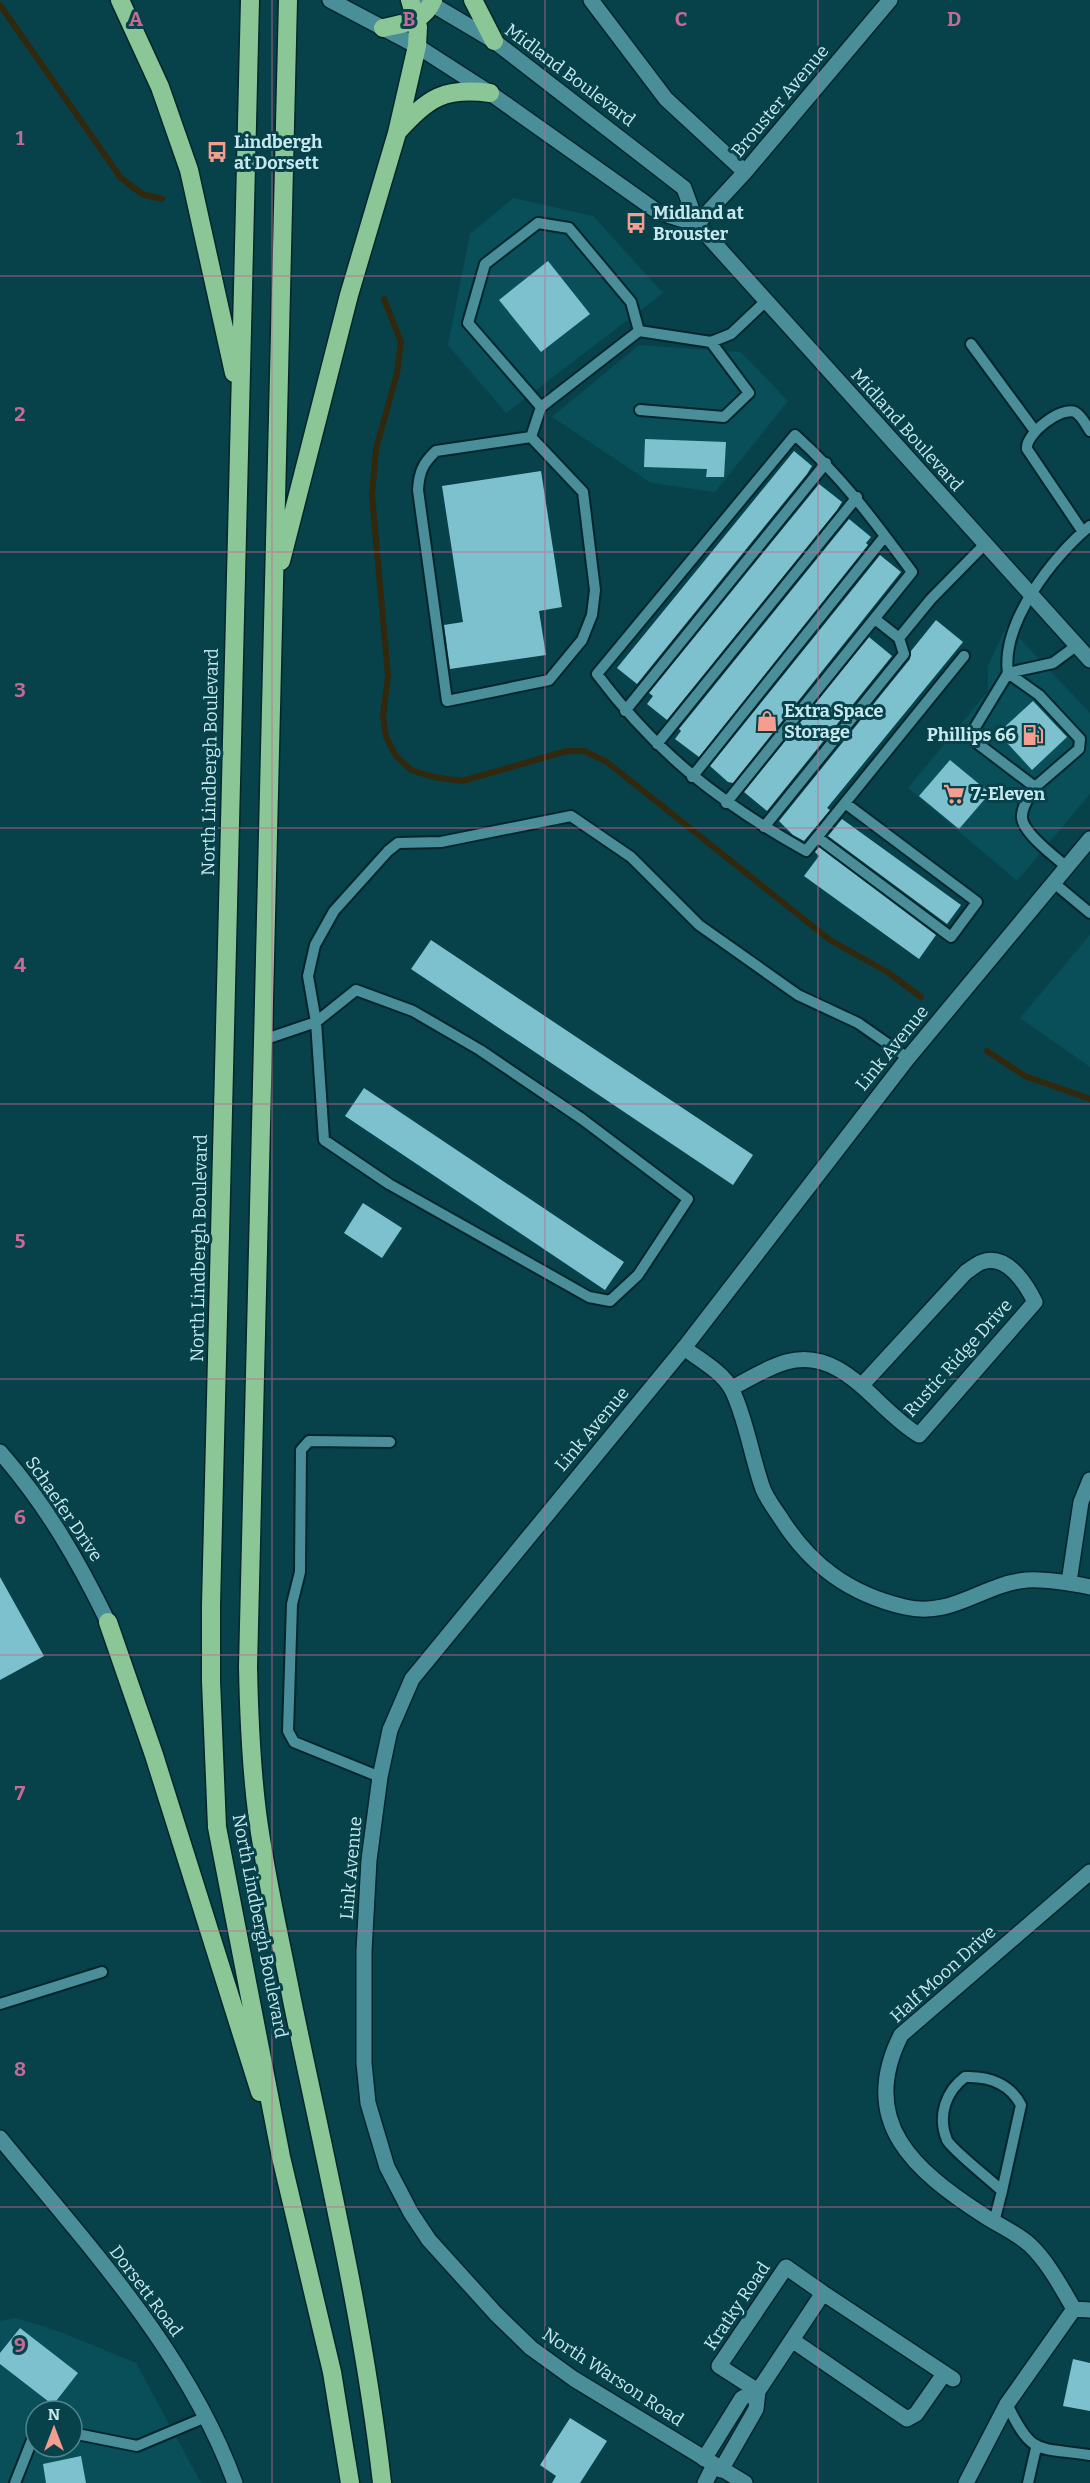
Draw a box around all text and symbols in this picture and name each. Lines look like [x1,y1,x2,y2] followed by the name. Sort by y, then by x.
[129,7,144,31] text: A
[403,7,416,31] text: B
[675,7,687,31] text: C
[947,7,961,31] text: D
[501,19,640,131] street label: Midland Boulevard
[727,40,833,162] street label: Brouster Avenue
[16,126,25,150] text: 1
[234,131,323,174] place label: Lindbergh at Dorsett
[205,140,229,164] bus stop icon: Lindbergh at Dorsett
[653,202,744,245] place label: Midland at Brouster
[624,211,648,235] bus stop icon: Midland at Brouster
[846,364,968,496] street label: Midland Boulevard
[14,402,26,426] text: 2
[197,648,223,876] street label: North Lindbergh Boulevard
[14,678,26,702] text: 3
[784,700,883,743] place label: Extra Space Storage
[755,709,779,733] shop icon: Extra Space Storage
[1021,723,1045,747] fuel station icon: Phillips 66
[927,724,1016,746] place label: Phillips 66
[942,782,966,806] supermarket icon: 7-Eleven
[971,783,1046,805] place label: 7-Eleven
[14,953,26,977] text: 4
[851,1001,933,1095] street label: Link Avenue
[186,1134,212,1362] street label: North Lindbergh Boulevard
[15,1229,26,1253] text: 5
[899,1294,1017,1422] street label: Rustic Ridge Drive
[550,1382,634,1476] street label: Link Avenue
[21,1452,107,1566] street label: Schaefer Drive
[14,1505,26,1529] text: 6
[15,1781,26,1805] text: 7
[227,1812,293,2040] street label: North Lindbergh Boulevard
[336,1815,366,1921] street label: Link Avenue
[886,1921,1000,2027] street label: Half Moon Drive
[14,2057,26,2081] text: 8
[105,2241,188,2341] street label: Dorsett Road
[699,2257,775,2354] street label: Kratky Road
[538,2323,688,2431] street label: North Warson Road
[14,2333,26,2357] text: 9
[24,2399,84,2459] north arrow
[48,2405,60,2424] text: N

